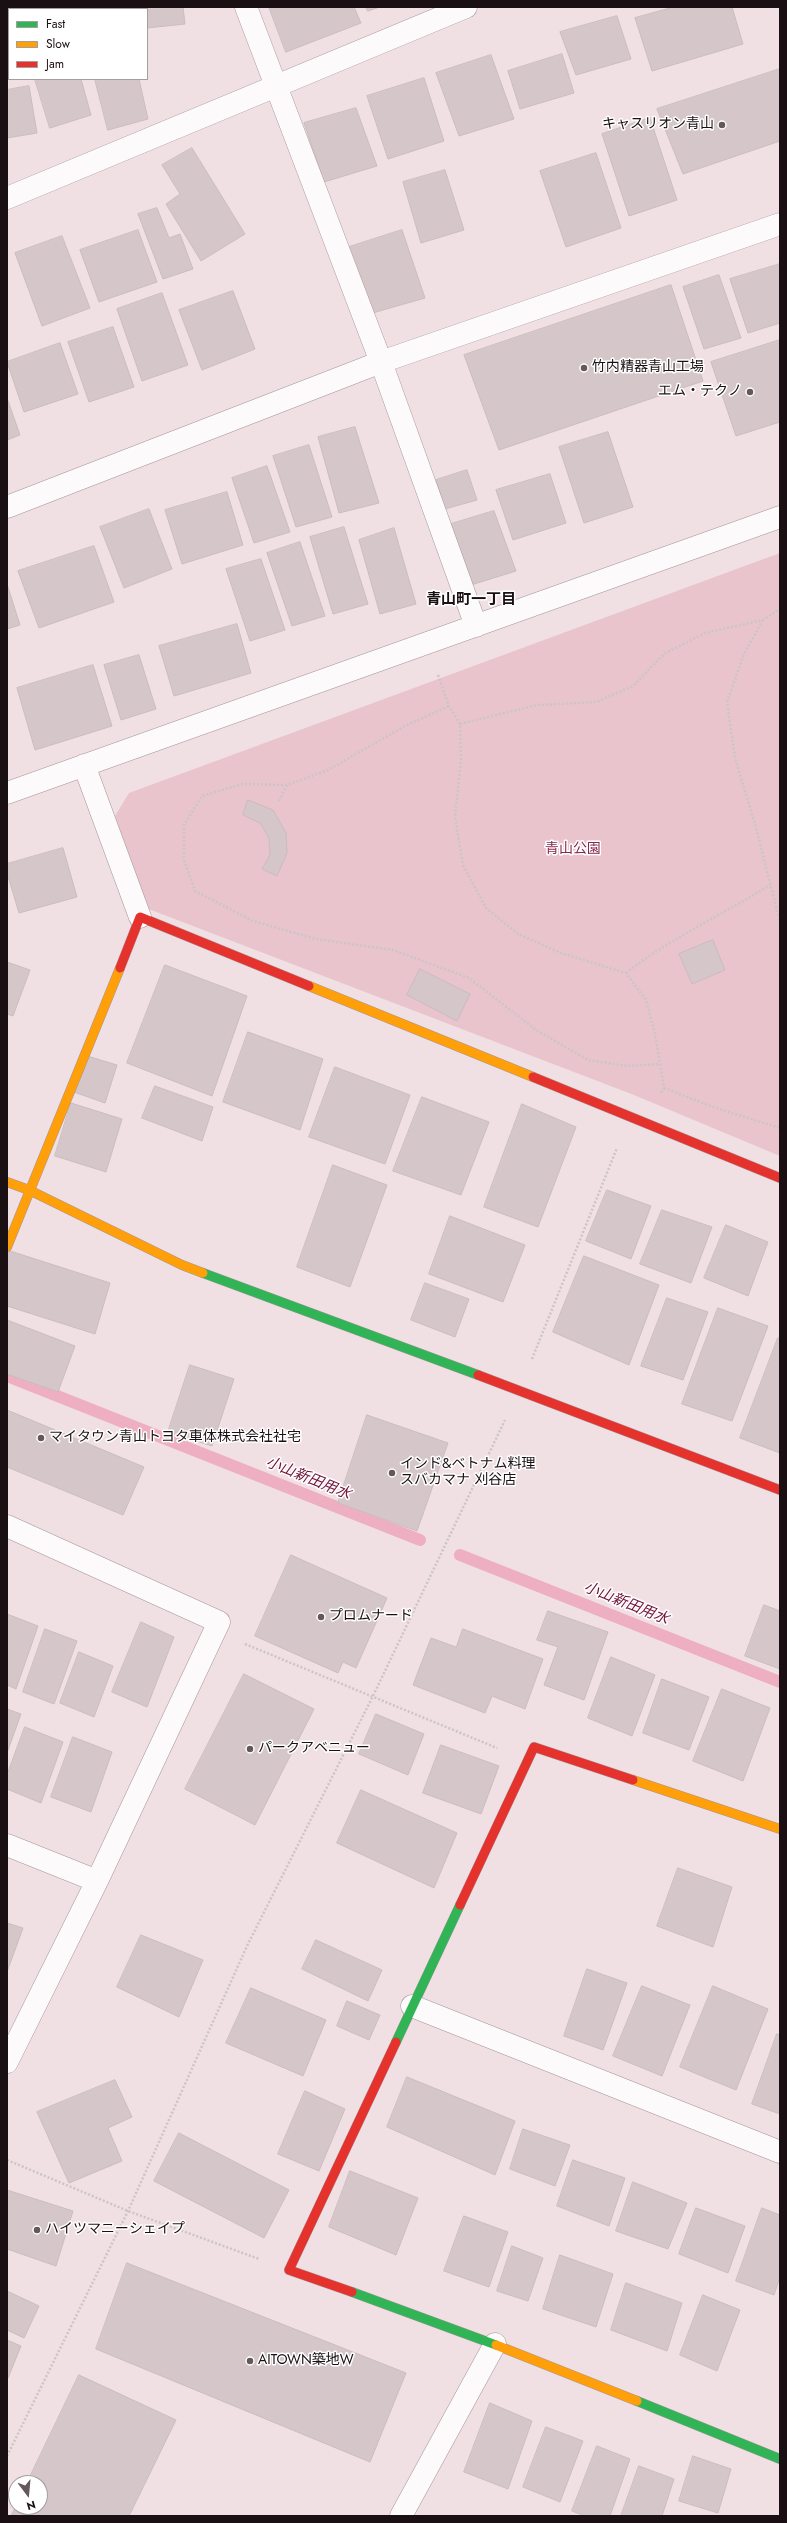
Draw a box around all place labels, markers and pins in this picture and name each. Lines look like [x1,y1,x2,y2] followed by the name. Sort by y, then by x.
[602,117,714,133] place label: キャスリオン青山
[717,120,727,130] marker: キャスリオン青山
[592,360,704,376] place label: 竹内精器青山工場
[579,363,589,373] marker: 竹内精器青山工場
[658,384,742,400] place label: エム・テクノ
[745,387,755,397] marker: エム・テクノ
[49,1430,301,1446] place label: マイタウン青山トヨタ車体株式会社社宅
[36,1433,46,1443] marker: マイタウン青山トヨタ車体株式会社社宅
[400,1457,535,1490] place label: インド&ベトナム料理 スバカマナ 刈谷店
[387,1468,397,1478] marker: インド&ベトナム料理 スバカマナ 刈谷店
[329,1609,413,1625] place label: プロムナード
[316,1612,326,1622] marker: プロムナード
[258,1741,370,1757] place label: パークアベニュー
[245,1744,255,1754] marker: パークアベニュー
[45,2222,185,2238] place label: ハイツマニーシェイプ
[32,2225,42,2235] marker: ハイツマニーシェイプ
[258,2353,354,2369] place label: AITOWN築地W
[245,2356,255,2366] marker: AITOWN築地W

